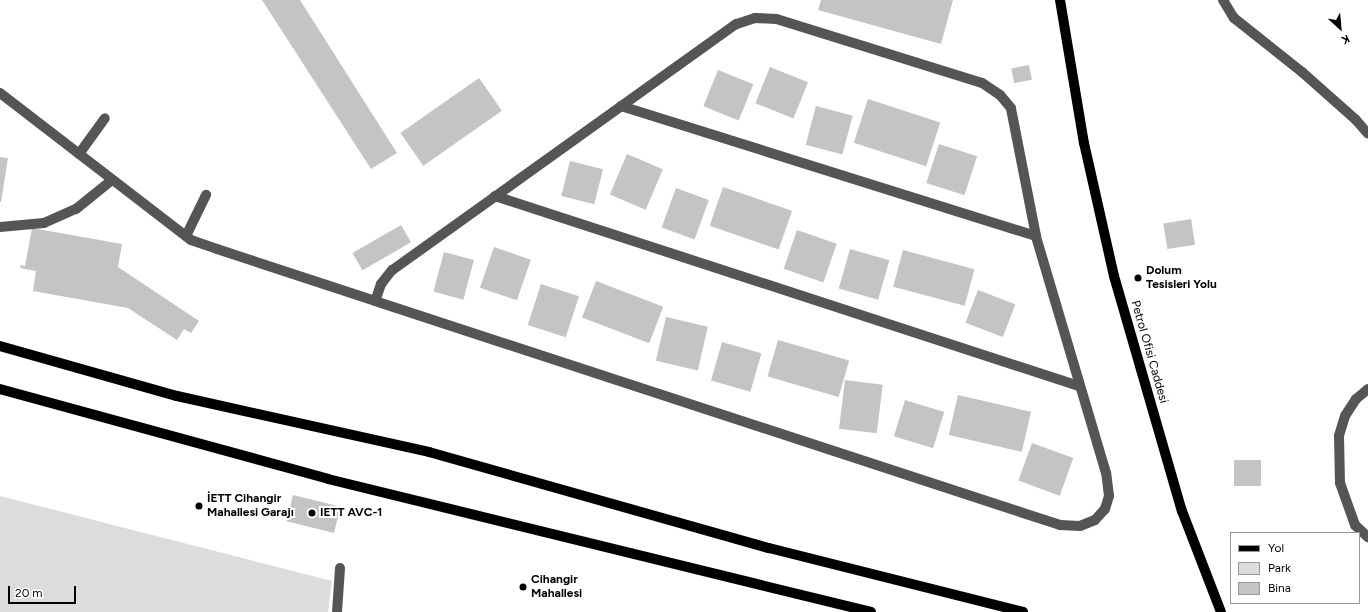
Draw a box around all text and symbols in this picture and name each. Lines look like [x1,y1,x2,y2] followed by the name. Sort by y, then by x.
[1320,8,1360,48] north arrow
[1339,32,1352,47] text: K
[1146,264,1217,292] place label: Dolum Tesisleri Yolu
[1133,273,1143,283] marker: Dolum Tesisleri Yolu
[1127,299,1171,405] street label: Petrol Ofisi Caddesi
[207,492,294,520] place label: İETT Cihangir Mahallesi Garajı
[194,501,204,511] marker: İETT Cihangir Mahallesi Garajı
[320,506,382,520] place label: IETT AVC-1
[307,508,317,518] marker: IETT AVC-1
[1230,532,1360,604] legend
[1268,541,1284,555] text: Yol
[1268,561,1291,575] text: Park
[531,573,582,601] place label: Cihangir Mahallesi
[10,578,78,604] scale bar
[1268,581,1291,595] text: Bina
[518,582,528,592] marker: Cihangir Mahallesi
[15,586,43,600] text: 20 m

